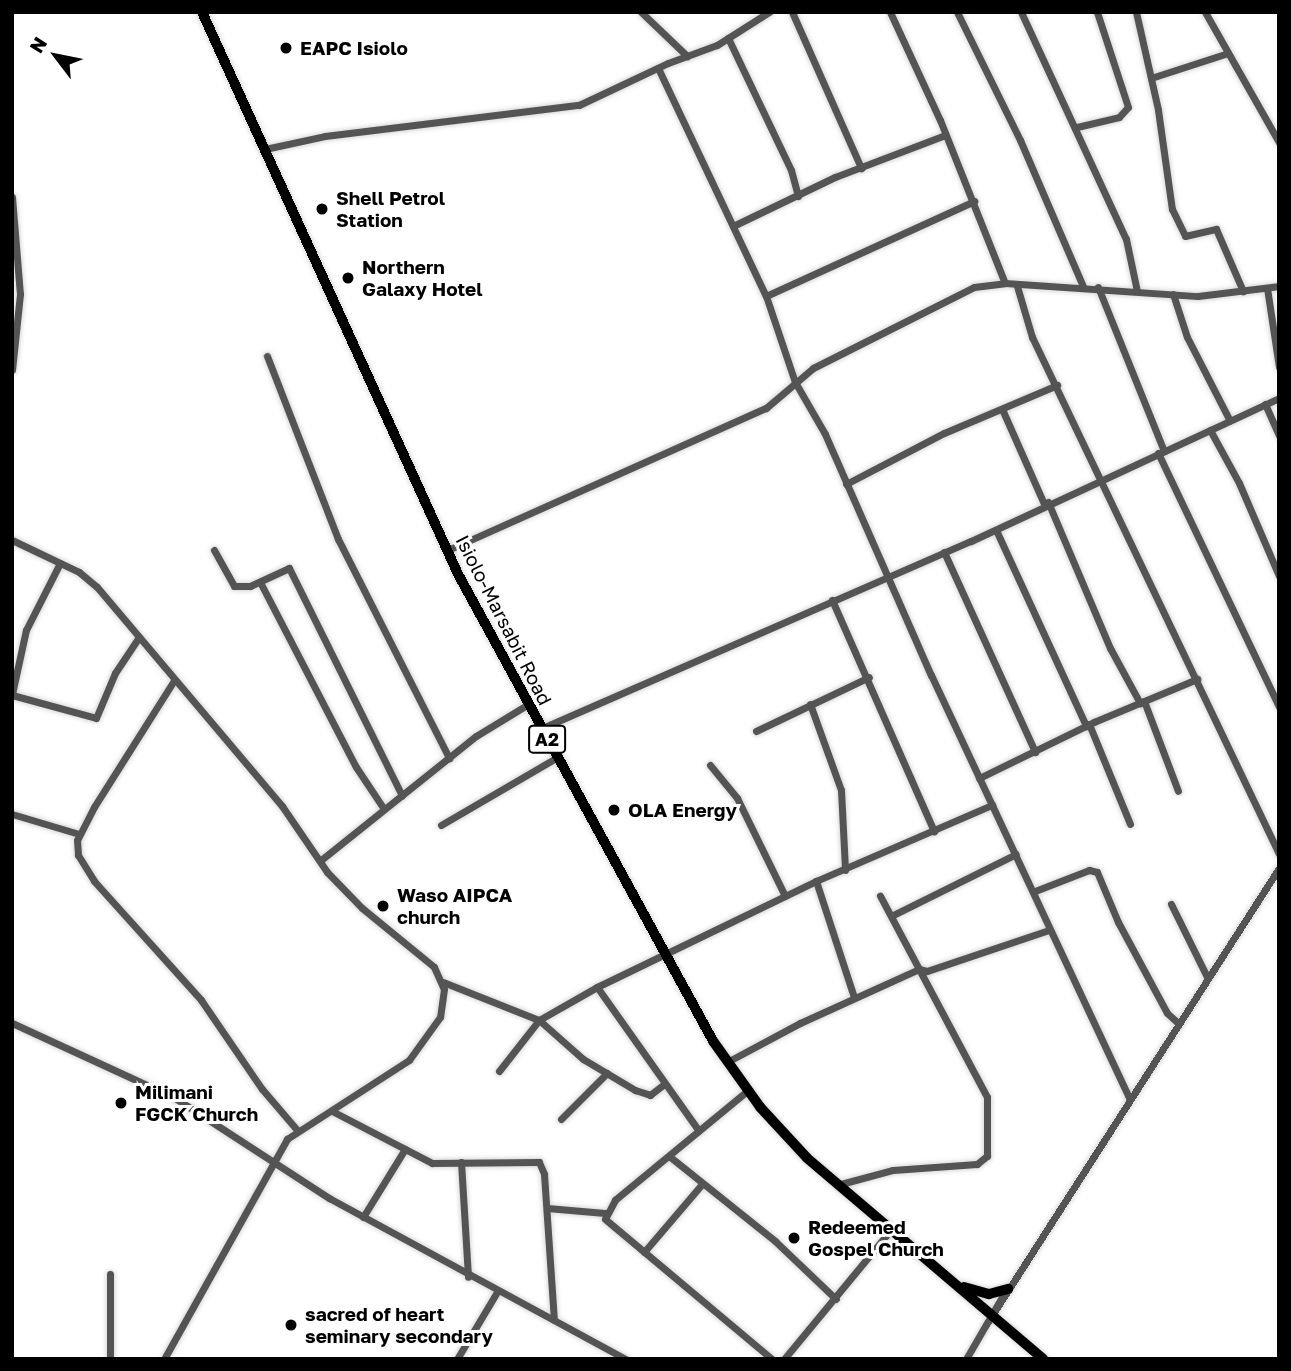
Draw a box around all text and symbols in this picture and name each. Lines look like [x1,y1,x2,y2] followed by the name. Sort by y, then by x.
[21,21,91,91] north arrow
[24,32,51,57] text: N
[300,37,408,59] place label: EAPC Isiolo
[278,40,294,56] marker: EAPC Isiolo
[336,187,445,231] place label: Shell Petrol Station
[314,201,330,217] marker: Shell Petrol Station
[362,256,483,300] place label: Northern Galaxy Hotel
[340,270,356,286] marker: Northern Galaxy Hotel
[451,531,557,709] street label: Isiolo-Marsabit Road
[528,724,566,754] road number: A2
[628,799,737,821] place label: OLA Energy
[606,802,622,818] marker: OLA Energy
[397,884,512,928] place label: Waso AIPCA church
[375,898,391,914] marker: Waso AIPCA church
[135,1081,258,1125] place label: Milimani FGCK Church
[113,1095,129,1111] marker: Milimani FGCK Church
[808,1216,944,1260] place label: Redeemed Gospel Church
[786,1230,802,1246] marker: Redeemed Gospel Church
[305,1303,493,1347] place label: sacred of heart seminary secondary
[283,1317,299,1333] marker: sacred of heart seminary secondary

